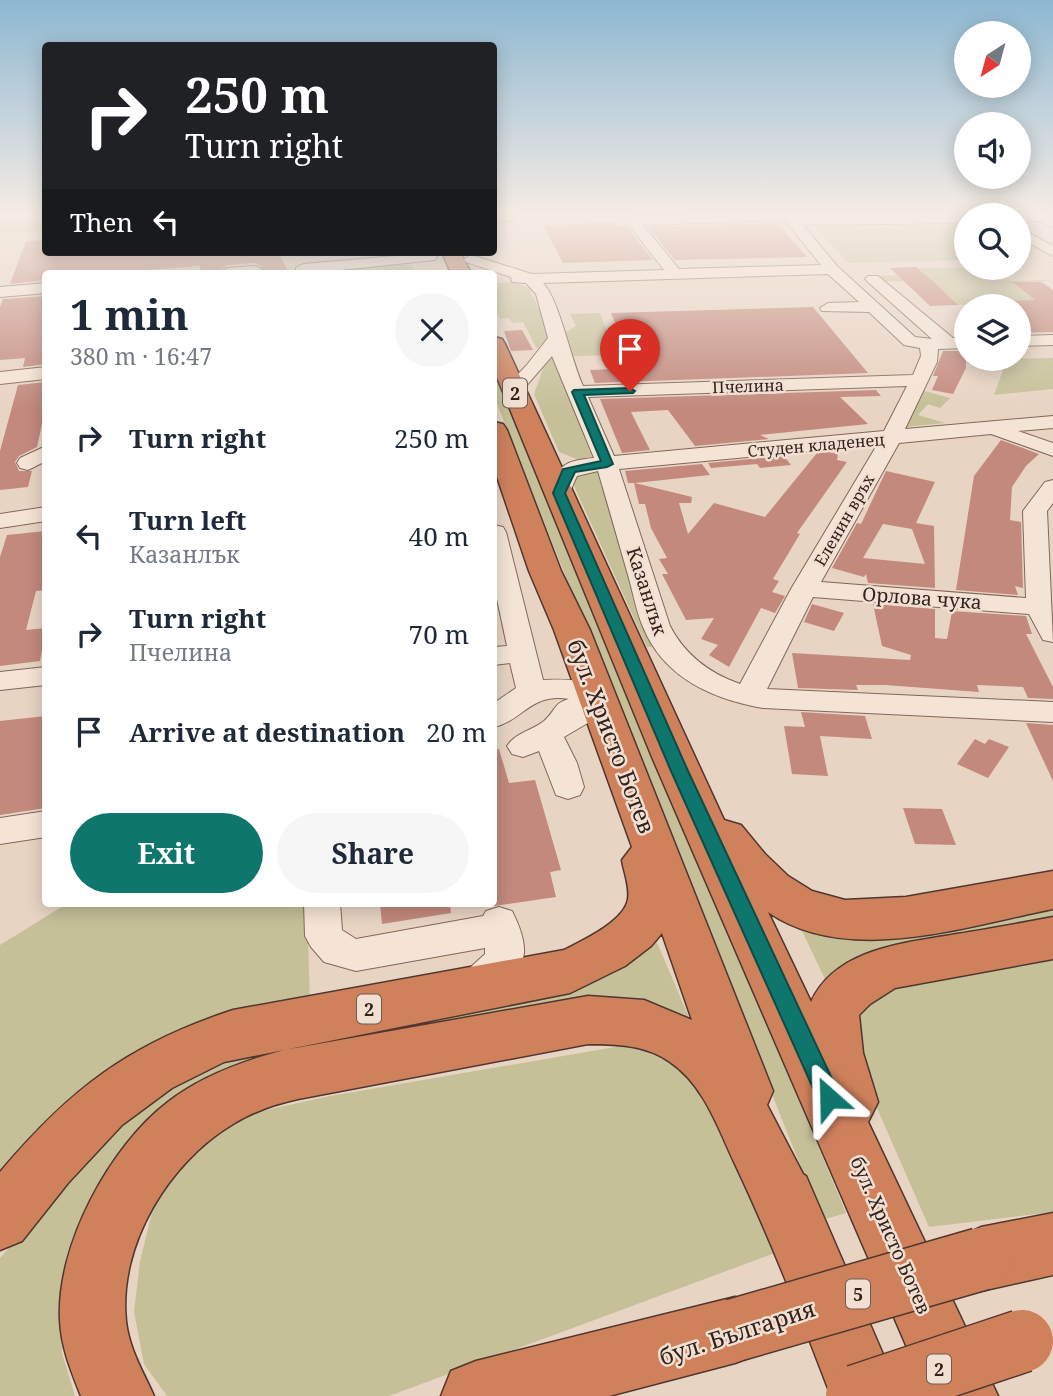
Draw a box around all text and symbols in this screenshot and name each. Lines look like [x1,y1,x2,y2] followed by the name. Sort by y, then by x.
[954,21,1031,98] north arrow
[954,21,1031,371] map controls
[185,61,329,127] text: 250 m
[70,70,161,161] icon: right
[954,112,1031,189] button: sound
[185,124,343,167] text: Turn right
[147,203,185,241] icon: left
[954,203,1031,280] button: search
[70,204,133,240] text: Then
[70,285,189,342] text: 1 min
[395,293,469,367] button: close
[954,294,1031,371] button: layers
[600,319,660,391] pin
[611,330,649,368] icon: arrive
[70,340,212,372] text: 380 m · 16:47
[712,374,784,398] street label: Пчелина
[503,379,527,408] road number: 2
[70,419,108,457] icon: right
[129,420,266,456] text: Turn right
[394,420,469,456] text: 250 m
[747,428,885,462] street label: Студен кладенец
[809,469,880,570] street label: Еленин връх
[129,502,246,538] text: Turn left
[70,517,108,555] icon: left
[409,518,469,554] text: 40 m
[129,538,240,570] text: Казанлък
[621,543,674,639] street label: Казанлък
[861,581,983,615] street label: Орлова чука
[129,600,266,636] text: Turn right
[70,615,108,653] icon: right
[409,616,469,652] text: 70 m
[560,634,664,838] street label: бул. Христо Ботев
[129,636,232,668] text: Пчелина
[70,713,108,751] icon: arrive
[129,714,405,750] text: Arrive at destination
[426,714,486,750] text: 20 m
[70,813,263,893] button: Exit
[277,813,469,893] button: Share
[357,994,381,1024] road number: 2
[792,1061,866,1135] position arrow
[845,1152,937,1318] street label: бул. Христо Ботев
[846,1280,870,1308] road number: 5
[655,1292,819,1372] street label: бул. България
[927,1354,951,1384] road number: 2

